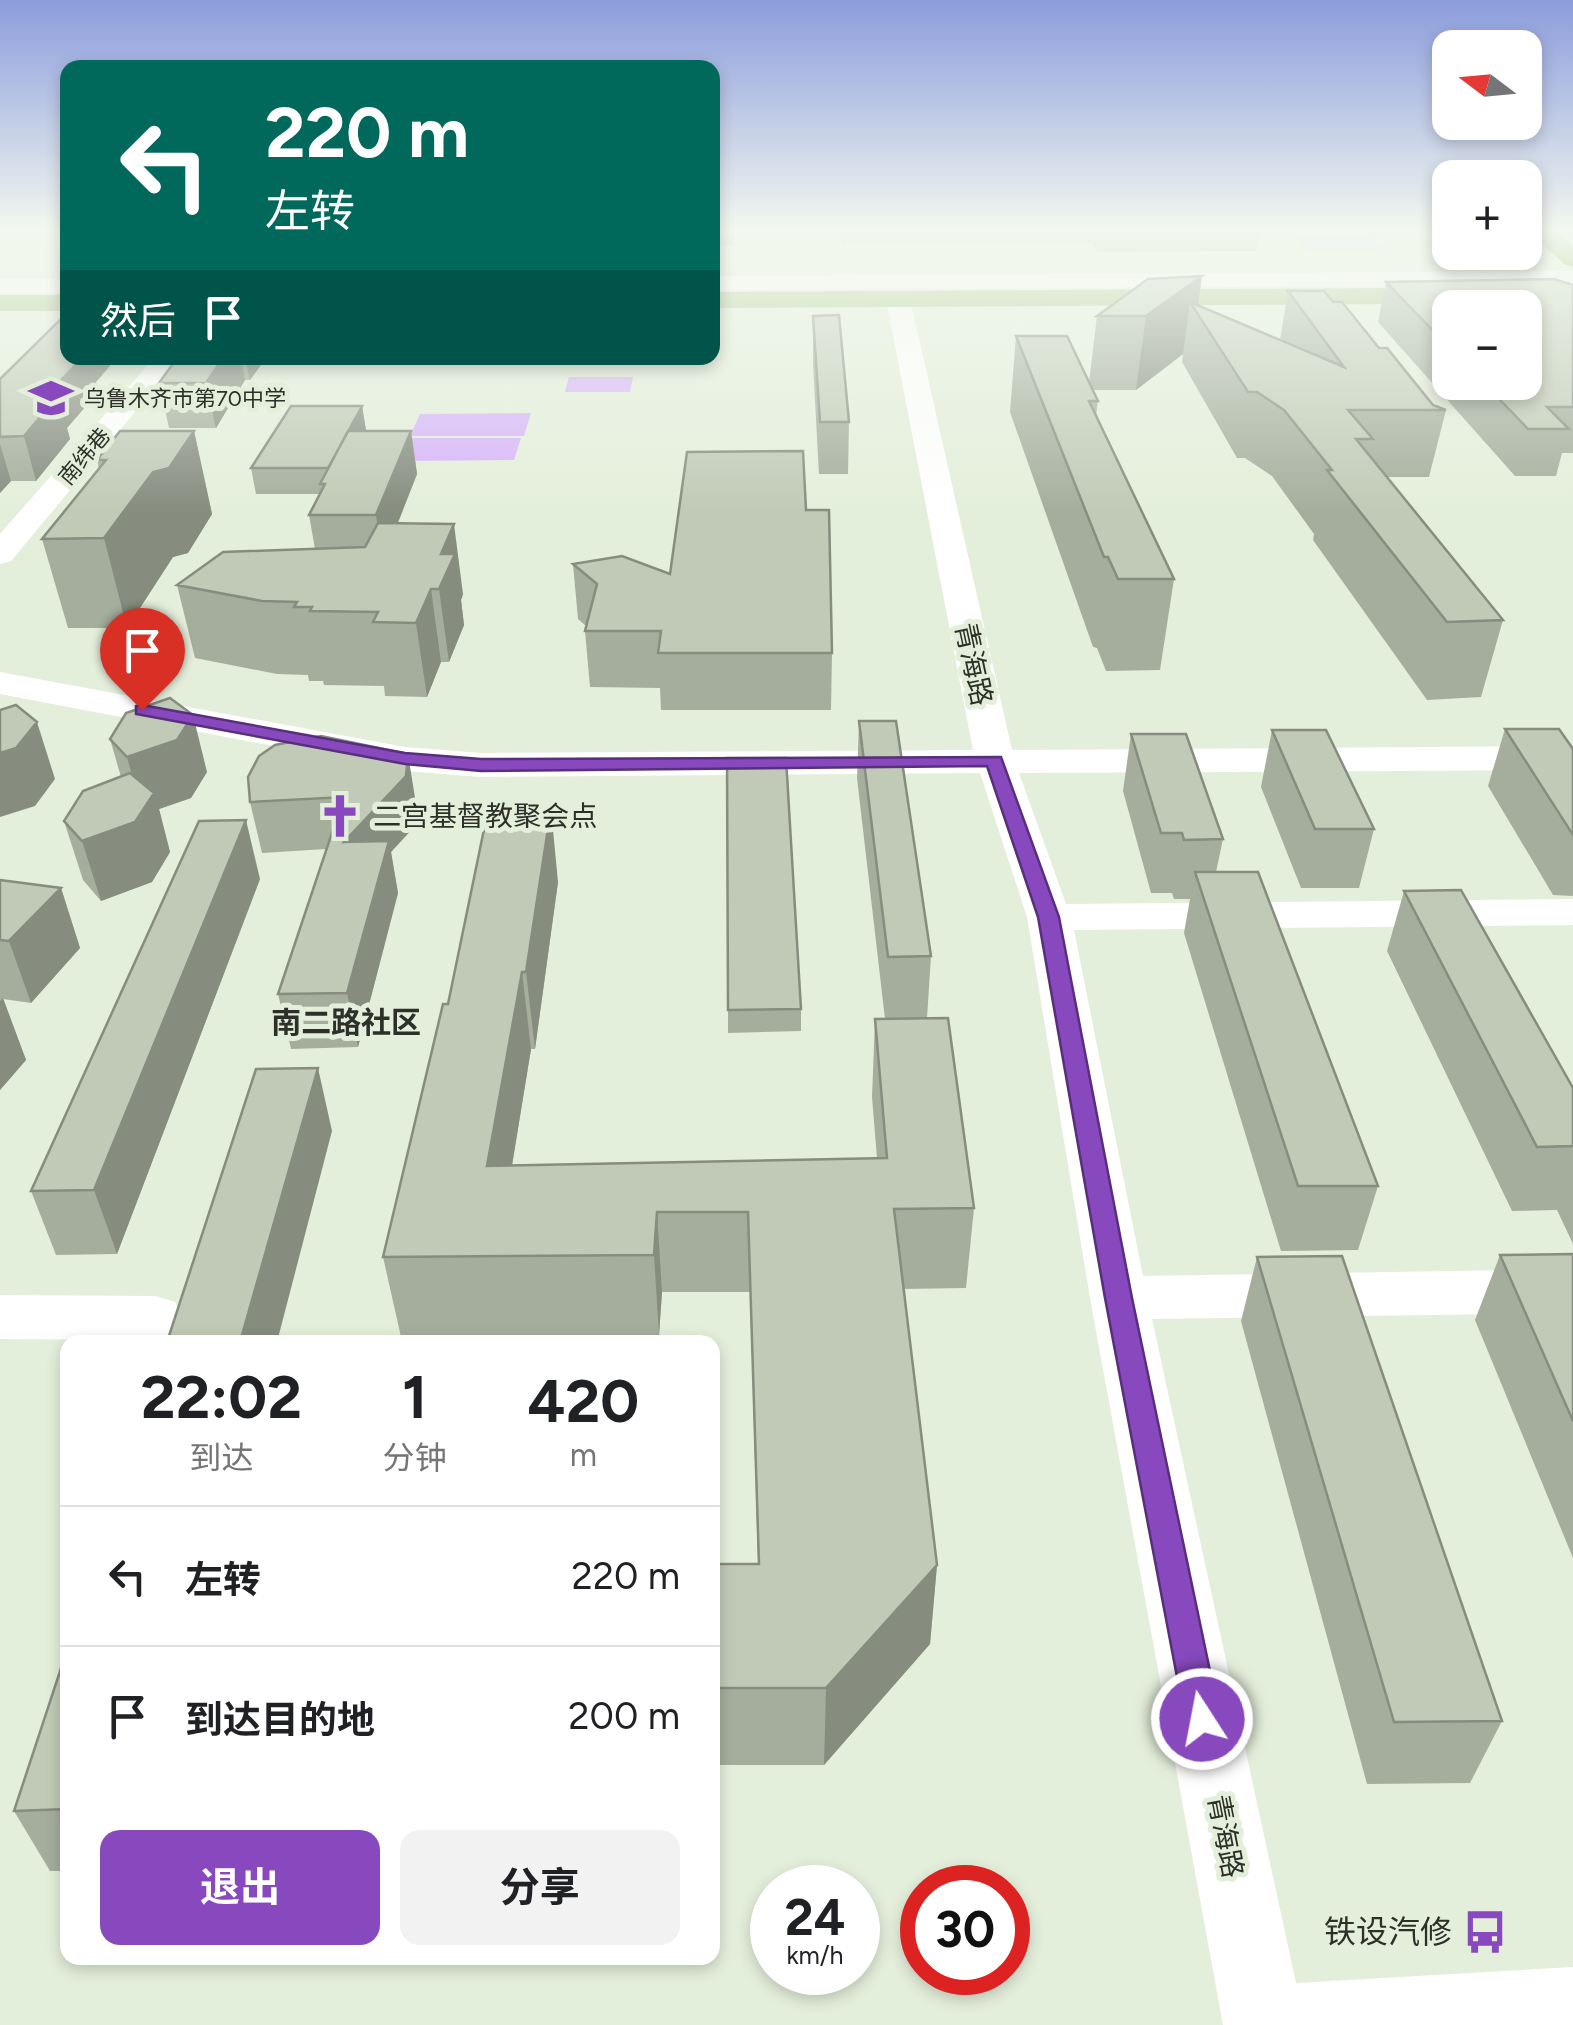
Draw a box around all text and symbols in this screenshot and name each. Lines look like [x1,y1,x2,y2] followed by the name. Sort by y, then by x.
[1432,30,1542,140] north arrow
[1432,30,1542,400] map controls
[265,90,469,175] text: 220 m
[100,100,230,230] icon: left
[1432,160,1542,270] button: +
[265,184,355,238] text: 左转
[196,290,251,345] icon: arrive
[1432,290,1542,400] button: −
[100,298,176,344] text: 然后
[27,374,75,422] school or university icon: 乌鲁木齐市第70中学
[84,385,286,412] place label: 乌鲁木齐市第70中学
[53,422,116,490] street label: 南纬巷
[100,608,185,711] pin
[949,619,999,709] street label: 青海路
[115,623,170,678] icon: arrive
[316,792,364,840] church icon: 二宫基督教聚会点
[373,799,597,833] place label: 二宫基督教聚会点
[271,1004,421,1041] district label: 南二路社区
[141,1361,302,1433] text: 22:02
[402,1361,427,1433] text: 1
[528,1365,639,1437] text: 420
[570,1436,597,1474] text: m
[189,1439,253,1477] text: 到达
[383,1439,447,1477] text: 分钟
[100,1549,155,1604] icon: left
[571,1553,680,1599] text: 220 m
[185,1557,261,1603] text: 左转
[1150,1667,1254,1771] position arrow
[100,1689,155,1744] icon: arrive
[568,1693,680,1739] text: 200 m
[185,1697,375,1743] text: 到达目的地
[1201,1792,1251,1880] street label: 青海路
[100,1830,380,1945] button: 退出
[400,1830,680,1945] button: 分享
[900,1865,1030,1995] speed limit sign: 30
[785,1887,845,1948] text: 24
[1461,1908,1509,1956] bus stop icon: 铁设汽修
[1324,1913,1452,1951] place label: 铁设汽修
[786,1940,844,1970] text: km/h

